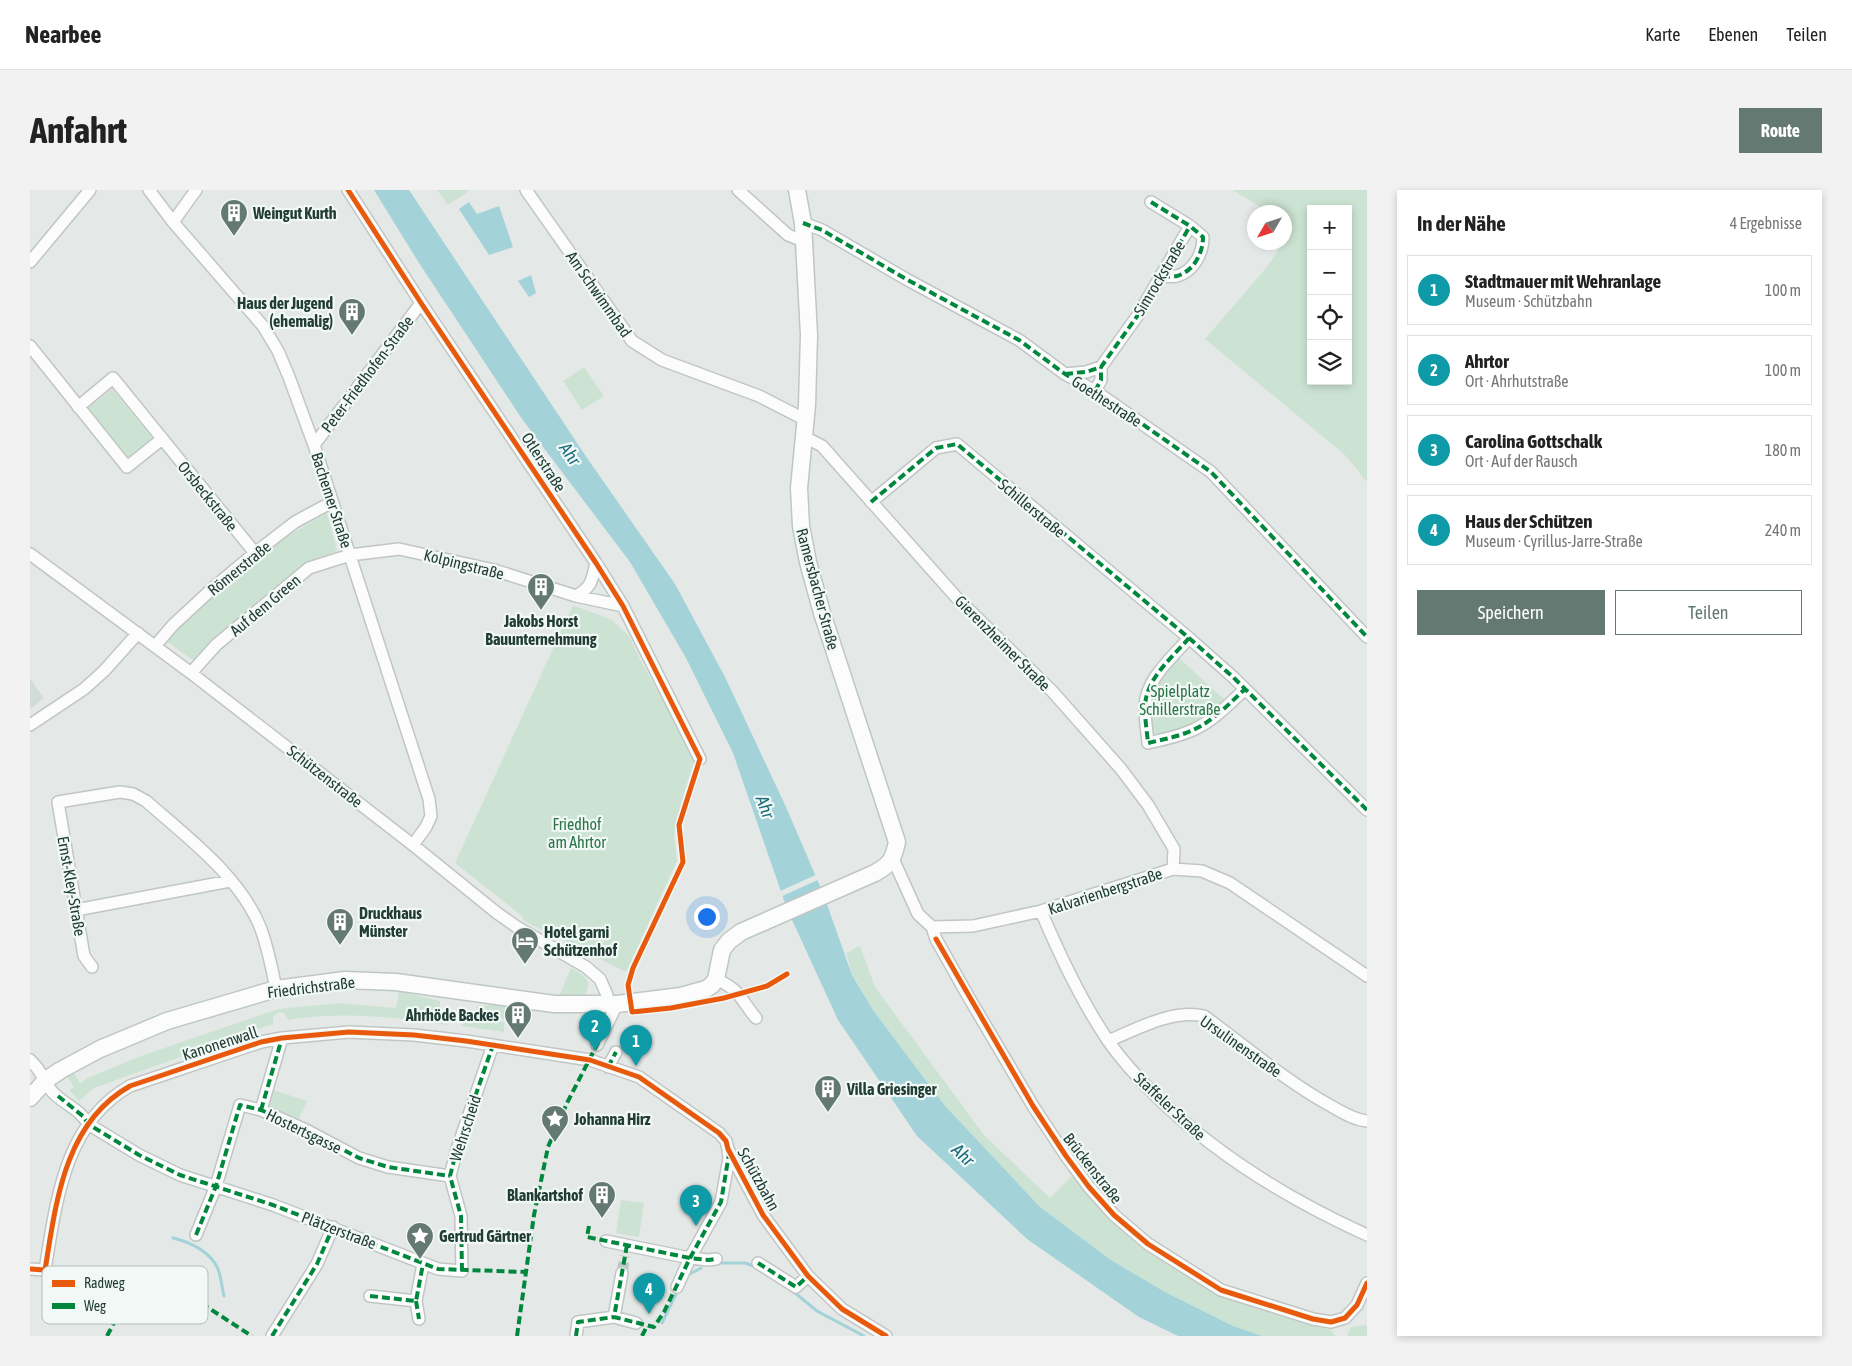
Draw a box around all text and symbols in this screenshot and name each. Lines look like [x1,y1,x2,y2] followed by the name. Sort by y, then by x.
[25,21,101,48] text: Nearbee
[1645,24,1680,45] text: Karte
[1708,24,1758,45] text: Ebenen
[1786,24,1827,45] text: Teilen
[1739,108,1822,153] button: Route
[30,110,127,150] text: Anfahrt
[219,198,249,237] building icon: Weingut Kurth
[252,204,337,222] place label: Weingut Kurth
[1247,205,1292,250] north arrow
[1307,205,1352,385] map controls
[1307,205,1352,250] button: +
[1417,211,1506,235] text: In der Nähe
[1730,214,1802,232] text: 4 Ergebnisse
[1130,237,1188,319] street label: Simrockstraße
[563,248,635,340] street label: Am Schwimmbad
[1307,250,1352,295] button: −
[1465,270,1661,292] text: Stadtmauer mit Wehranlage
[1430,281,1438,299] text: 1
[1765,281,1801,299] text: 100 m
[1465,292,1592,310] text: Museum · Schützbahn
[237,294,333,330] place label: Haus der Jugend (ehemalig)
[1307,295,1352,340] button: locate
[337,297,367,336] building icon: Haus der Jugend (ehemalig)
[317,312,417,436] street label: Peter-Friedhofen-Straße
[1307,340,1352,385] button: layers
[1465,350,1509,372] text: Ahrtor
[1430,361,1438,379] text: 2
[1765,361,1801,379] text: 100 m
[1069,372,1145,430] street label: Goethestraße
[1465,372,1569,390] text: Ort · Ahrhutstraße
[518,429,570,495] street label: Otlerstraße
[1465,430,1602,452] text: Carolina Gottschalk
[555,438,586,470] water label: Ahr
[1430,441,1438,459] text: 3
[1765,441,1801,459] text: 180 m
[308,450,356,550] street label: Bachemer Straße
[1465,452,1578,470] text: Ort · Auf der Rausch
[174,458,242,534] street label: Orsbeckstraße
[995,475,1069,541] street label: Schillerstraße
[1465,510,1593,532] text: Haus der Schützen
[1430,521,1438,539] text: 4
[1765,521,1801,539] text: 240 m
[793,526,843,652] street label: Ramersbacher Straße
[1465,532,1643,550] text: Museum · Cyrillus-Jarre-Straße
[204,537,274,599] street label: Römerstraße
[422,545,506,584] street label: Kolpingstraße
[226,570,304,640] street label: Auf dem Green
[526,572,556,611] building icon: Jakobs Horst Bauunternehmung
[1417,590,1605,635] button: Speichern
[1615,590,1802,635] button: Teilen
[952,592,1054,694] street label: Gierenzheimer Straße
[485,612,597,648] place label: Jakobs Horst Bauunternehmung
[1139,682,1221,718] park label: Spielplatz Schillerstraße
[284,741,366,811] street label: Schützenstraße
[751,792,779,822] water label: Ahr
[548,815,606,851] park label: Friedhof am Ahrtor
[53,835,90,938] street label: Ernst-Kley-Straße
[1046,864,1165,919] street label: Kalvarienbergstraße
[359,904,422,940] place label: Druckhaus Münster
[694,904,720,930] your location
[325,907,355,946] building icon: Druckhaus Münster
[544,923,618,959] place label: Hotel garni Schützenhof
[510,926,540,965] hotel icon: Hotel garni Schützenhof
[266,973,356,1001] street label: Friedrichstraße
[503,1000,533,1039] building icon: Ahrhöde Backes
[405,1006,499,1024] place label: Ahrhöde Backes
[579,1010,611,1051] pin: 2
[1197,1011,1285,1081] street label: Ursulinenstraße
[180,1022,261,1064] street label: Kanonenwall
[620,1025,652,1066] pin: 1
[1131,1068,1209,1144] street label: Staffeler Straße
[813,1074,843,1113] building icon: Villa Griesinger
[846,1080,937,1098] place label: Villa Griesinger
[446,1093,484,1163] street label: Wehrscheid
[540,1104,570,1143] place icon: Johanna Hirz
[263,1105,345,1158] street label: Hostertsgasse
[573,1110,651,1128] place label: Johanna Hirz
[1060,1129,1126,1207] street label: Brückenstraße
[947,1138,979,1171] water label: Ahr
[734,1144,784,1214] street label: Schützbahn
[587,1180,617,1219] building icon: Blankartshof
[680,1185,712,1226] pin: 3
[507,1186,584,1204] place label: Blankartshof
[299,1208,379,1252] street label: Plätzerstraße
[405,1221,435,1260] place icon: Gertrud Gärtner
[439,1227,531,1245] place label: Gertrud Gärtner
[42,1266,208,1324] legend
[633,1273,665,1314] pin: 4
[84,1275,125,1291] text: Radweg
[84,1298,106,1314] text: Weg

